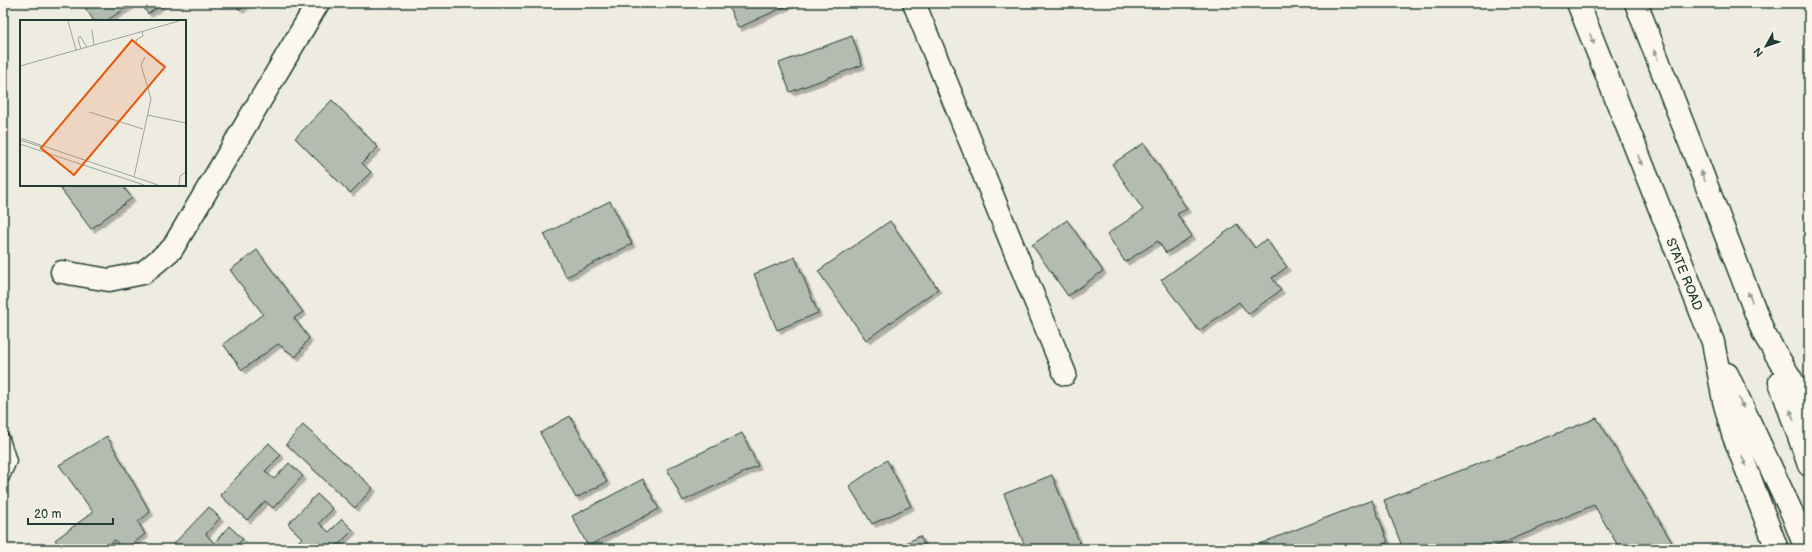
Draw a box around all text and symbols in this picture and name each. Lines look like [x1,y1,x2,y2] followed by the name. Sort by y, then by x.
[20,20,186,186] inset map
[1746,26,1786,66] north arrow
[1590,34,1596,46] one-way arrow
[1751,45,1766,59] text: N
[1652,48,1658,60] one-way arrow
[1638,155,1644,167] one-way arrow
[1699,170,1705,182] one-way arrow
[1662,236,1706,313] street label: STATE ROAD
[1746,291,1752,303] one-way arrow
[1738,397,1744,409] one-way arrow
[1789,409,1795,421] one-way arrow
[1741,455,1747,467] one-way arrow
[28,500,113,526] scale bar
[34,507,61,522] text: 20 m

